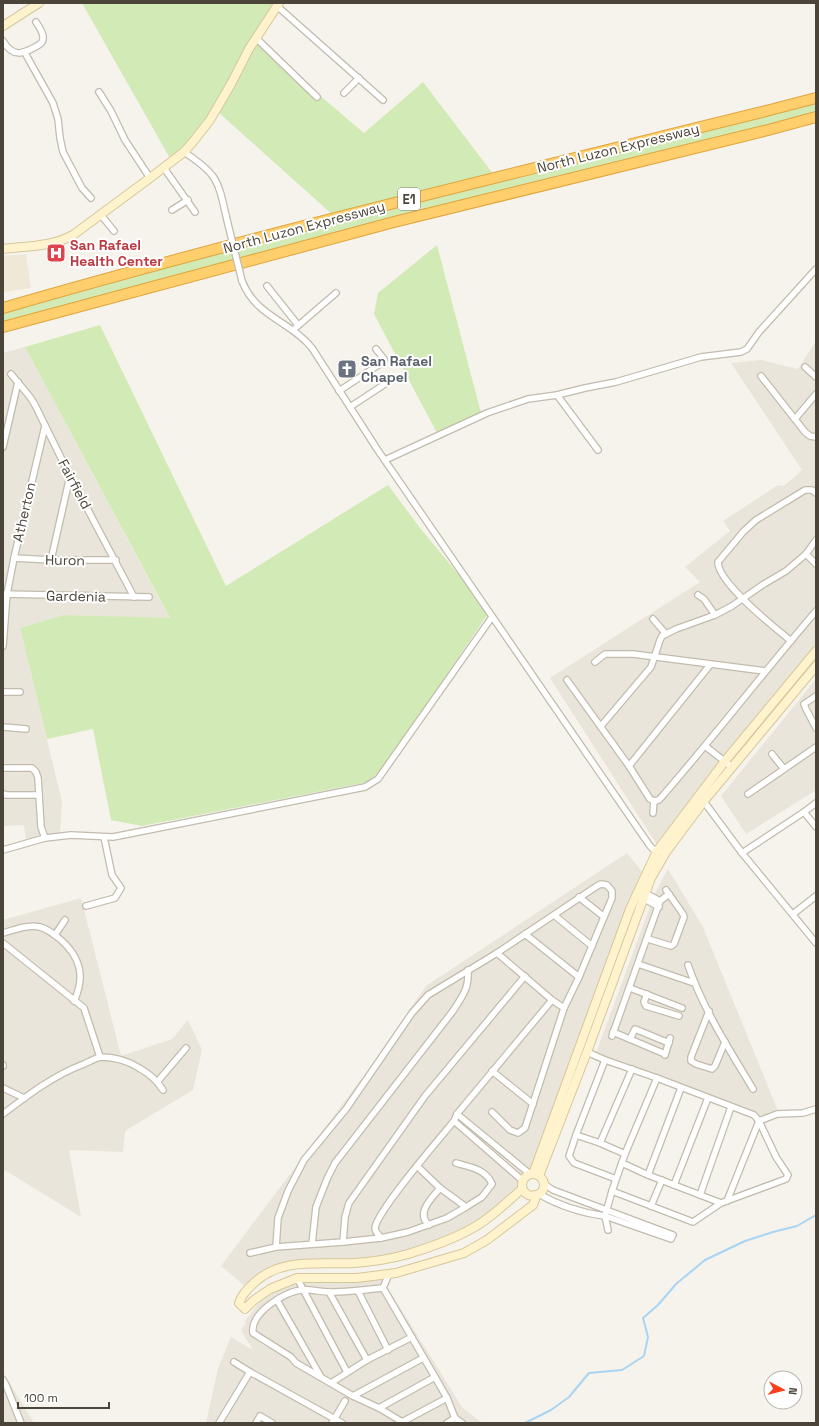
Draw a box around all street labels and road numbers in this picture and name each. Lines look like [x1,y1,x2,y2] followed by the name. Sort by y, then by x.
[535,119,701,177] street label: North Luzon Expressway
[398,188,420,210] road number: E1
[221,197,387,257] street label: North Luzon Expressway
[54,456,96,512] street label: Fairfield
[8,480,40,544] street label: Atherton
[45,551,85,569] street label: Huron
[46,586,106,606] street label: Gardenia

